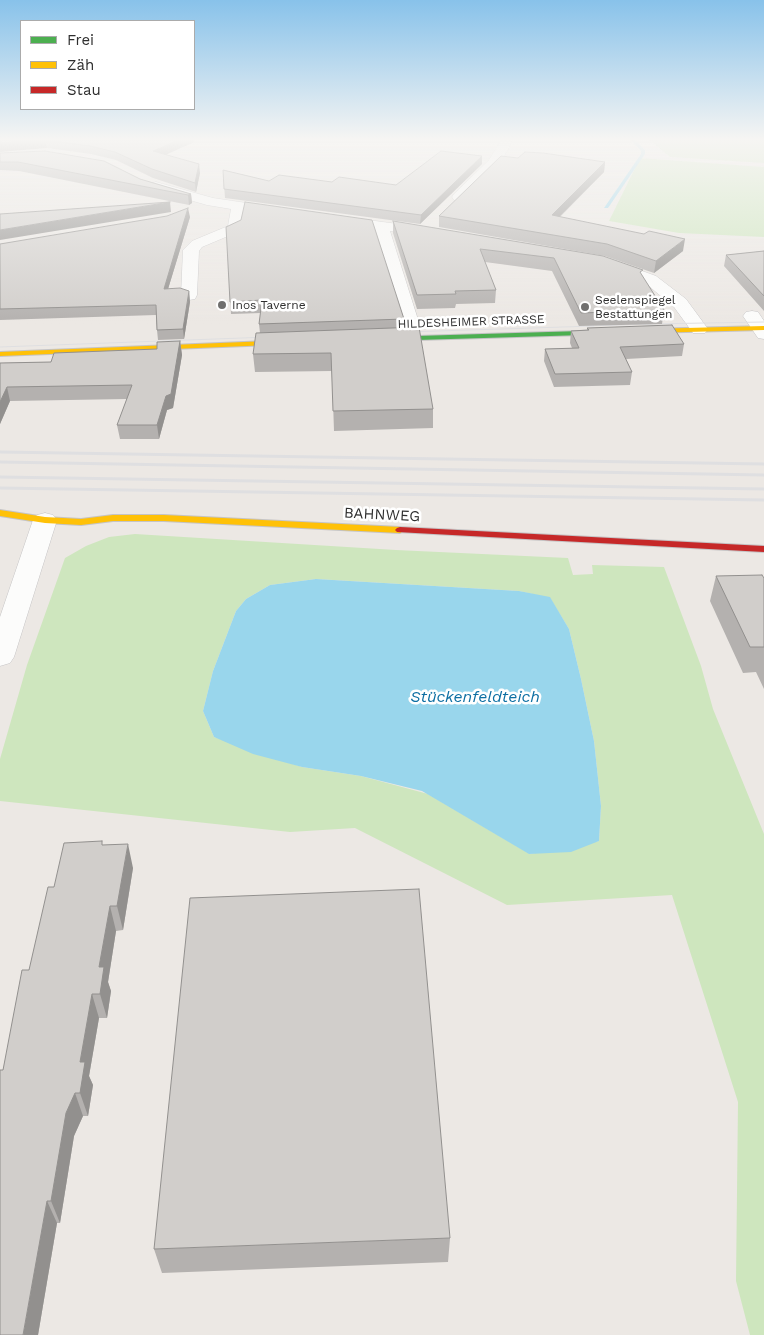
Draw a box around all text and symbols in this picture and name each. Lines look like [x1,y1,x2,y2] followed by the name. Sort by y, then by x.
[20,20,195,110] legend
[67,31,94,49] text: Frei
[67,56,94,74] text: Zäh
[67,81,101,99] text: Stau
[595,293,676,321] place label: Seelenspiegel Bestattungen
[232,298,306,312] place label: Inos Taverne
[216,299,228,311] marker: Inos Taverne
[579,301,591,313] marker: Seelenspiegel Bestattungen
[397,312,545,332] street label: HILDESHEIMER STRASSE
[343,504,421,526] street label: BAHNWEG
[410,687,540,707] water label: Stückenfeldteich

